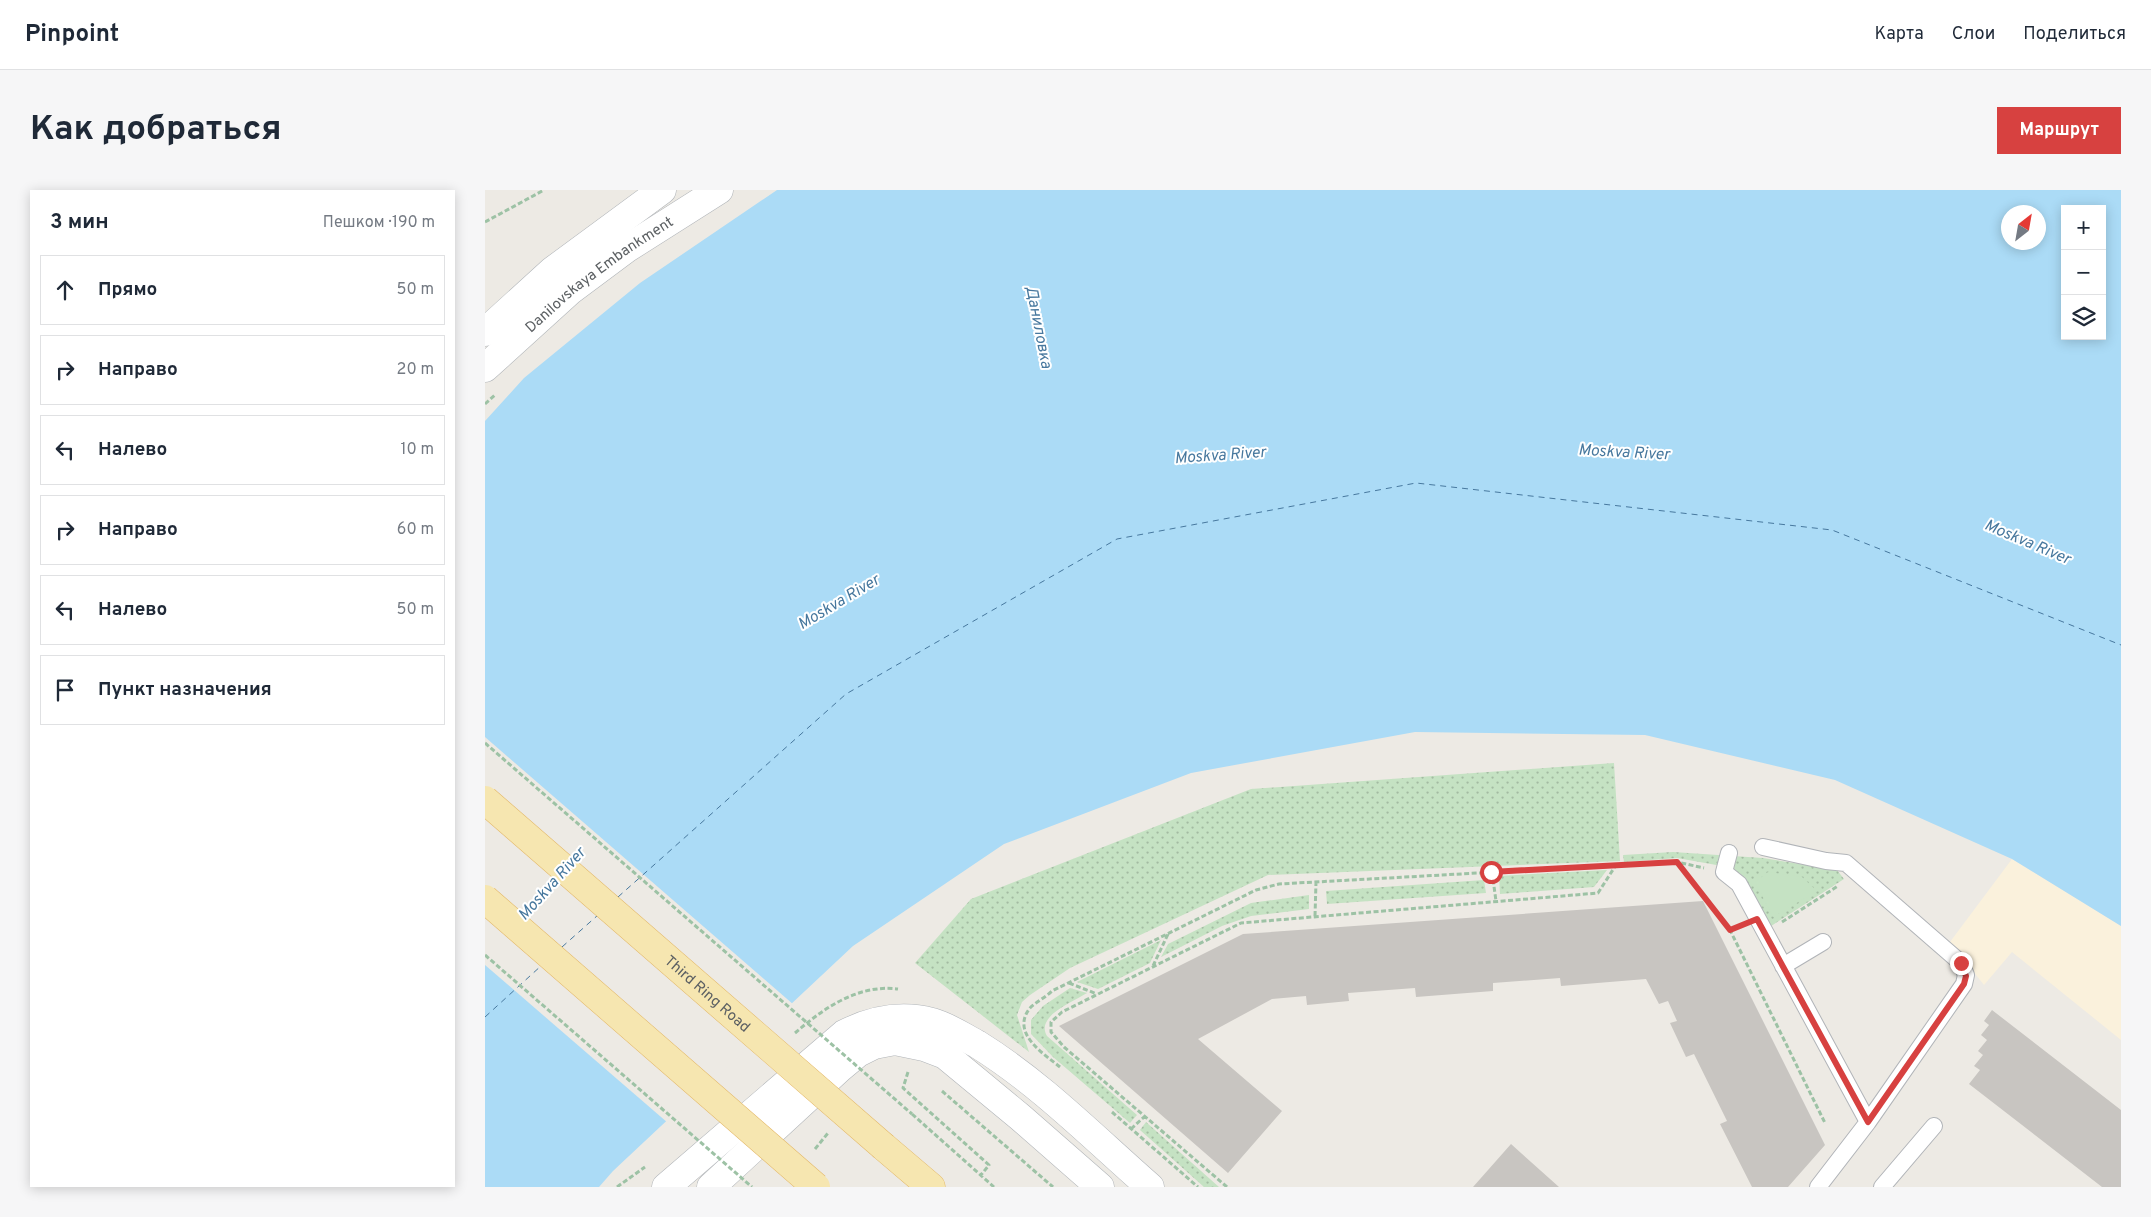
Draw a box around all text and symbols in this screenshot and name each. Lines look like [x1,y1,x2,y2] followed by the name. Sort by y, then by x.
[25,20,119,50] text: Pinpoint
[1874,23,1924,46] text: Карта
[1952,23,1995,46] text: Слои
[2023,23,2126,46] text: Поделиться
[1997,107,2121,154] button: Маршрут
[30,108,282,152] text: Как добраться
[2001,205,2046,250] north arrow
[2061,205,2106,340] map controls
[2061,205,2106,250] button: +
[50,209,109,236] text: 3 мин
[323,213,435,233] text: Пешком · 190 m
[522,213,678,338] street label: Danilovskaya Embankment
[2061,250,2106,295] button: −
[51,276,79,304] icon: ahead
[98,278,157,302] text: Прямо
[397,280,434,300] text: 50 m
[1020,285,1056,371] water label: Даниловка
[2061,295,2106,340] button: layers
[51,356,79,384] icon: right
[98,358,178,382] text: Направо
[397,360,434,380] text: 20 m
[51,436,79,464] icon: left
[98,438,167,462] text: Налево
[400,440,434,460] text: 10 m
[1578,441,1672,465] water label: Moskva River
[1174,443,1268,469] water label: Moskva River
[51,516,79,544] icon: right
[1981,516,2075,571] water label: Moskva River
[98,518,178,542] text: Направо
[397,520,434,540] text: 60 m
[795,570,885,635] water label: Moskva River
[51,596,79,624] icon: left
[98,598,167,622] text: Налево
[397,600,434,620] text: 50 m
[51,676,79,704] icon: arrive
[98,678,272,702] text: Пункт назначения
[514,842,592,925] water label: Moskva River
[1480,861,1503,884] route start
[660,952,753,1037] street label: Third Ring Road
[1950,952,1973,975] route end

